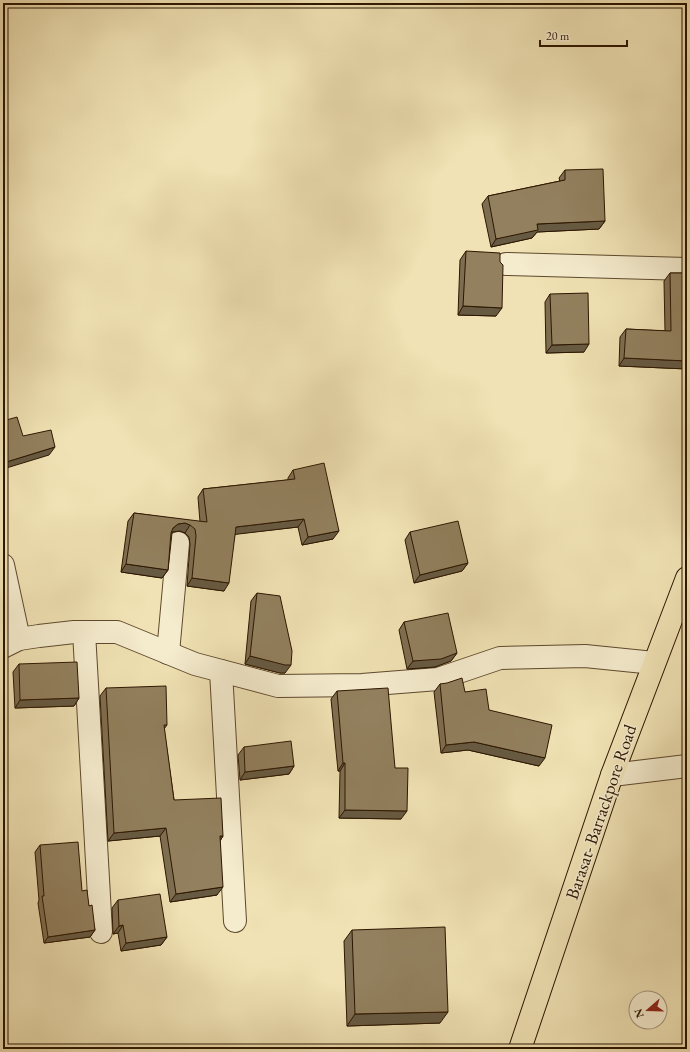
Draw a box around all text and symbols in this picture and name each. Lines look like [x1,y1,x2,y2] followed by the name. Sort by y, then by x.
[540,22,627,48] scale bar
[546,28,570,44] text: 20 m
[560,721,642,902] street label: Barasat- Barrackpore Road
[628,990,668,1030] north arrow
[630,1007,647,1020] text: N

